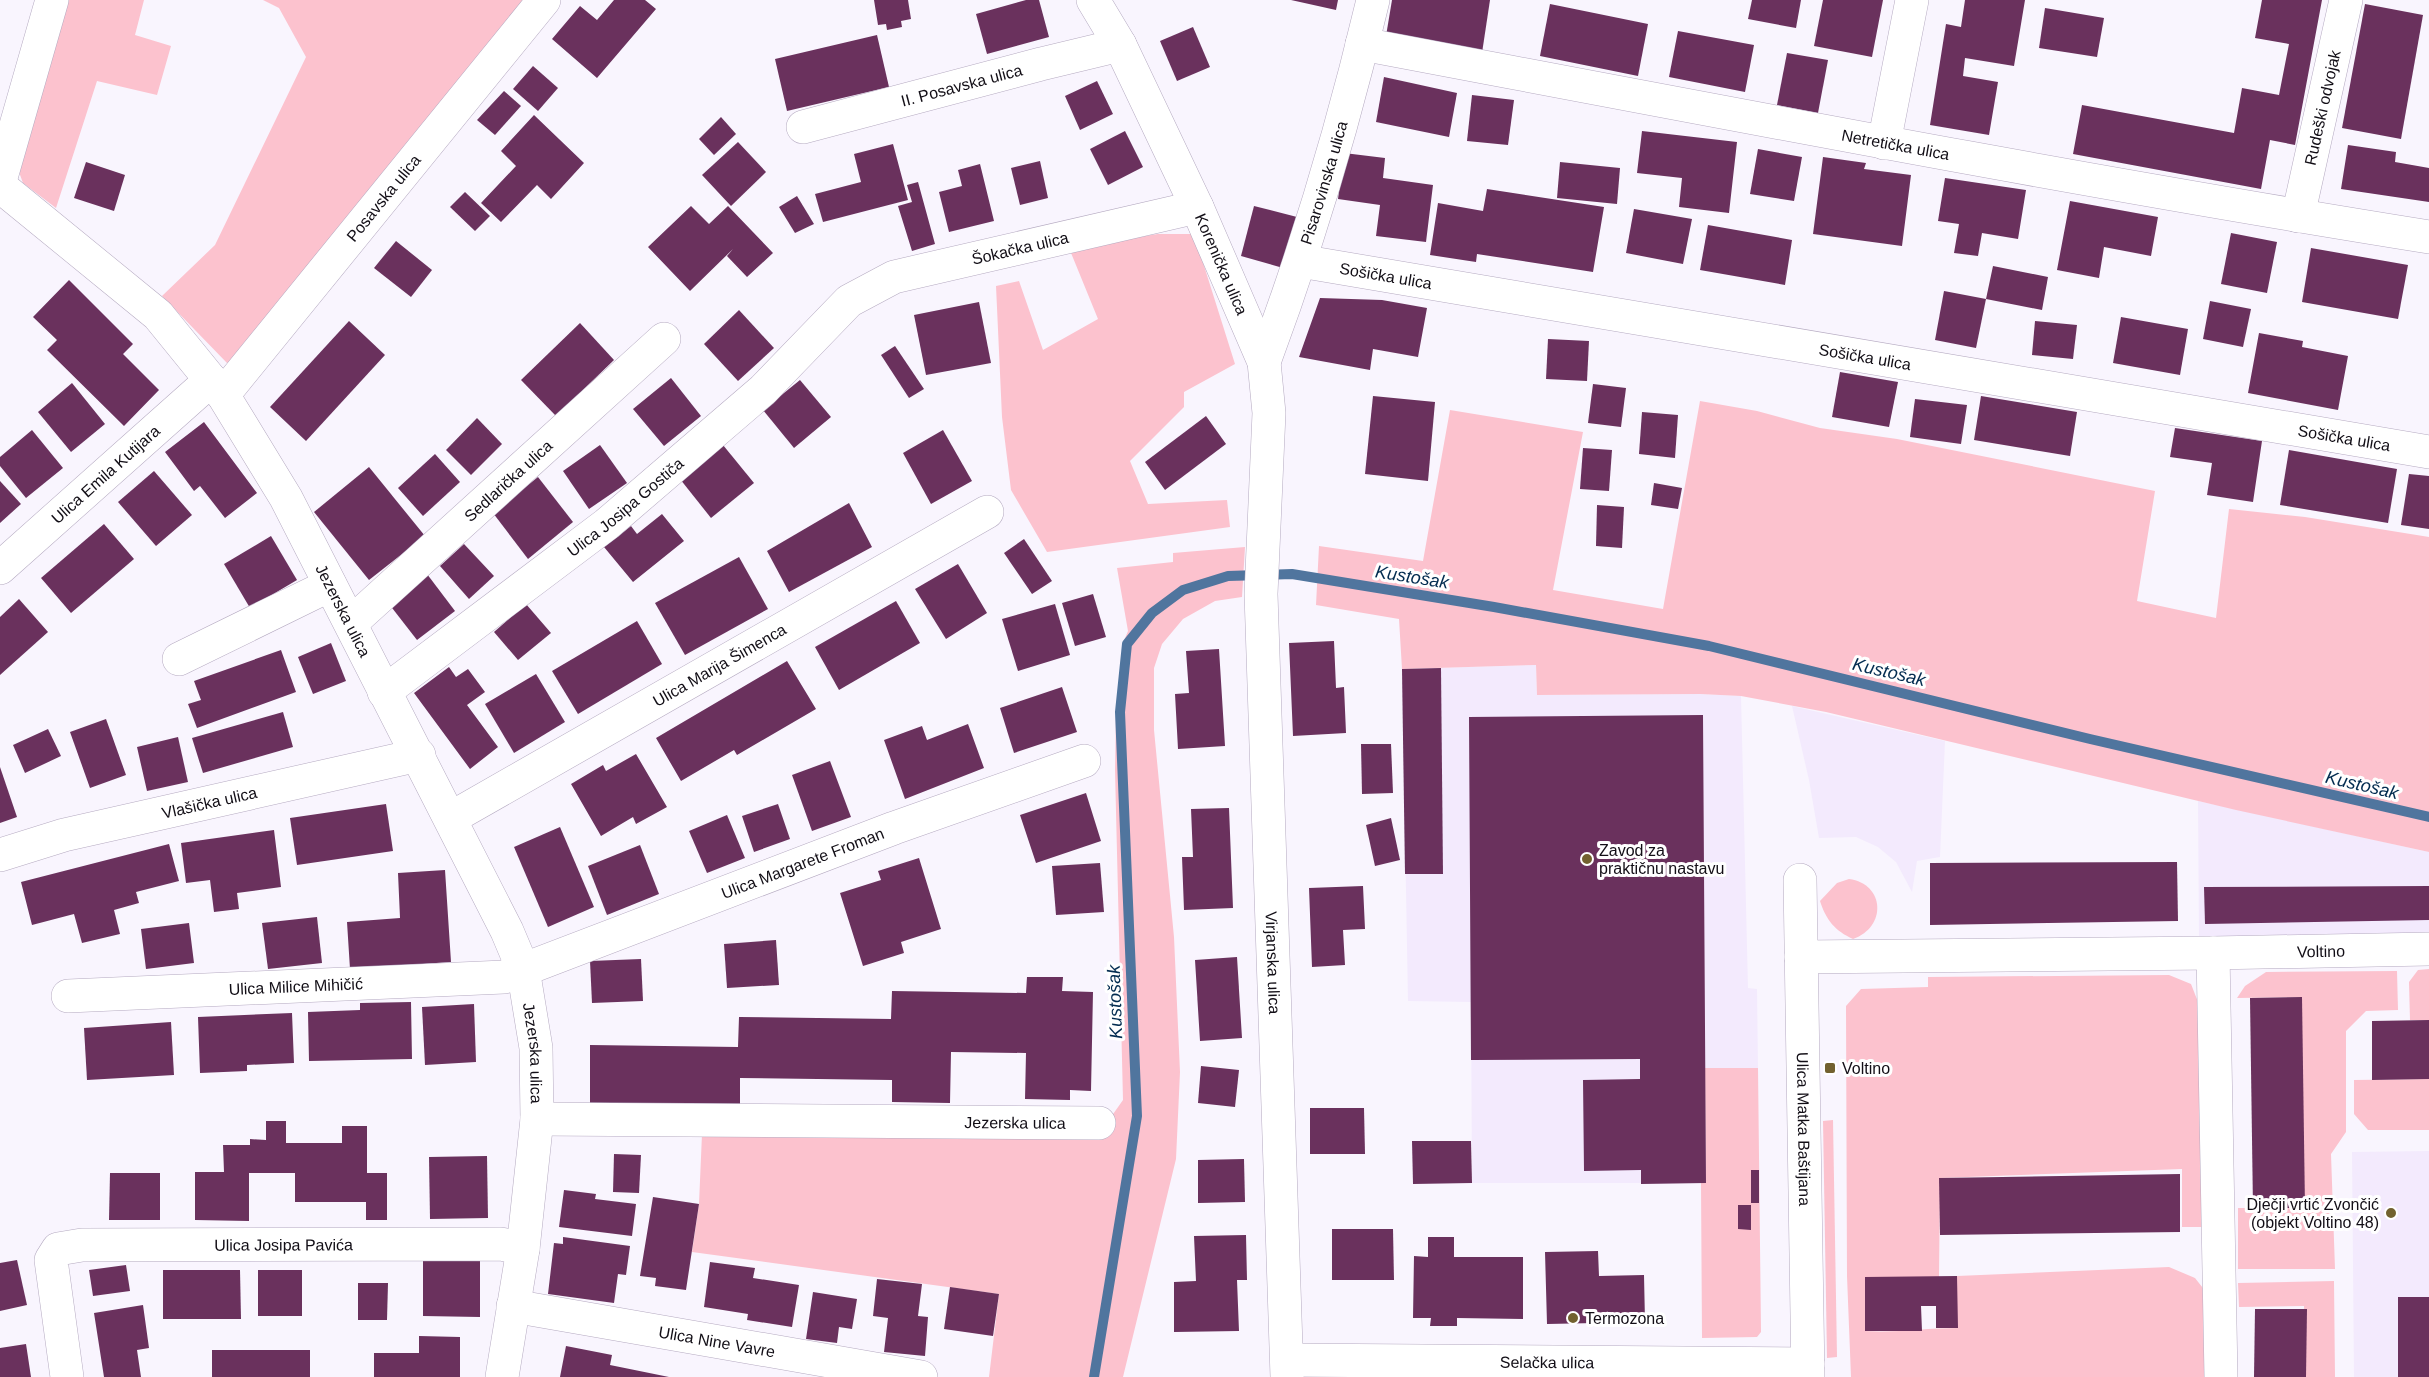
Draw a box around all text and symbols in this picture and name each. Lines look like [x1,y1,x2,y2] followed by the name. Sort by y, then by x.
[2301,47,2343,167] street label: Rudeški odvojak
[899,61,1024,109] street label: II. Posavska ulica
[1297,119,1350,247] street label: Pisarovinska ulica
[1840,126,1951,163] street label: Netretička ulica
[343,151,424,245] street label: Posavska ulica
[1192,211,1251,317] street label: Korenička ulica
[970,228,1070,267] street label: Šokačka ulica
[1338,259,1433,292] street label: Sošička ulica
[1817,340,1913,373] street label: Sošička ulica
[2297,421,2392,454] street label: Sošička ulica
[48,422,163,527] street label: Ulica Emila Kutijara
[461,437,555,525] street label: Sedlarička ulica
[564,454,686,560] street label: Ulica Josipa Gostiča
[313,561,374,660] street label: Jezerska ulica
[1374,561,1451,593] water label: Kustošak
[650,620,789,709] street label: Ulica Marija Šimenca
[1851,654,1928,690] water label: Kustošak
[2324,767,2401,803] water label: Kustošak
[160,783,259,821] street label: Vlašička ulica
[719,824,886,902] street label: Ulica Margarete Froman
[1599,842,1724,877] place label: Zavod za praktičnu nastavu
[1580,852,1594,866] marker: Zavod za praktičnu nastavu
[1263,911,1283,1014] street label: Virjanska ulica
[2297,942,2345,960] street label: Voltino
[1104,964,1126,1039] water label: Kustošak
[228,975,363,997] street label: Ulica Milice Mihičić
[520,1001,545,1104] street label: Jezerska ulica
[1794,1052,1814,1206] street label: Ulica Matka Baštijana
[1842,1060,1890,1077] place label: Voltino
[1823,1061,1837,1075] marker: Voltino
[964,1114,1066,1131] street label: Jezerska ulica
[2247,1196,2379,1231] place label: Dječji vrtić Zvončić (objekt Voltino 48)
[2384,1206,2398,1220] marker: Dječji vrtić Zvončić (objekt Voltino 48)
[214,1236,353,1253] street label: Ulica Josipa Pavića
[1585,1310,1664,1327] place label: Termozona
[1566,1311,1580,1325] marker: Termozona
[657,1323,777,1360] street label: Ulica Nine Vavre
[1500,1353,1594,1371] street label: Selačka ulica

